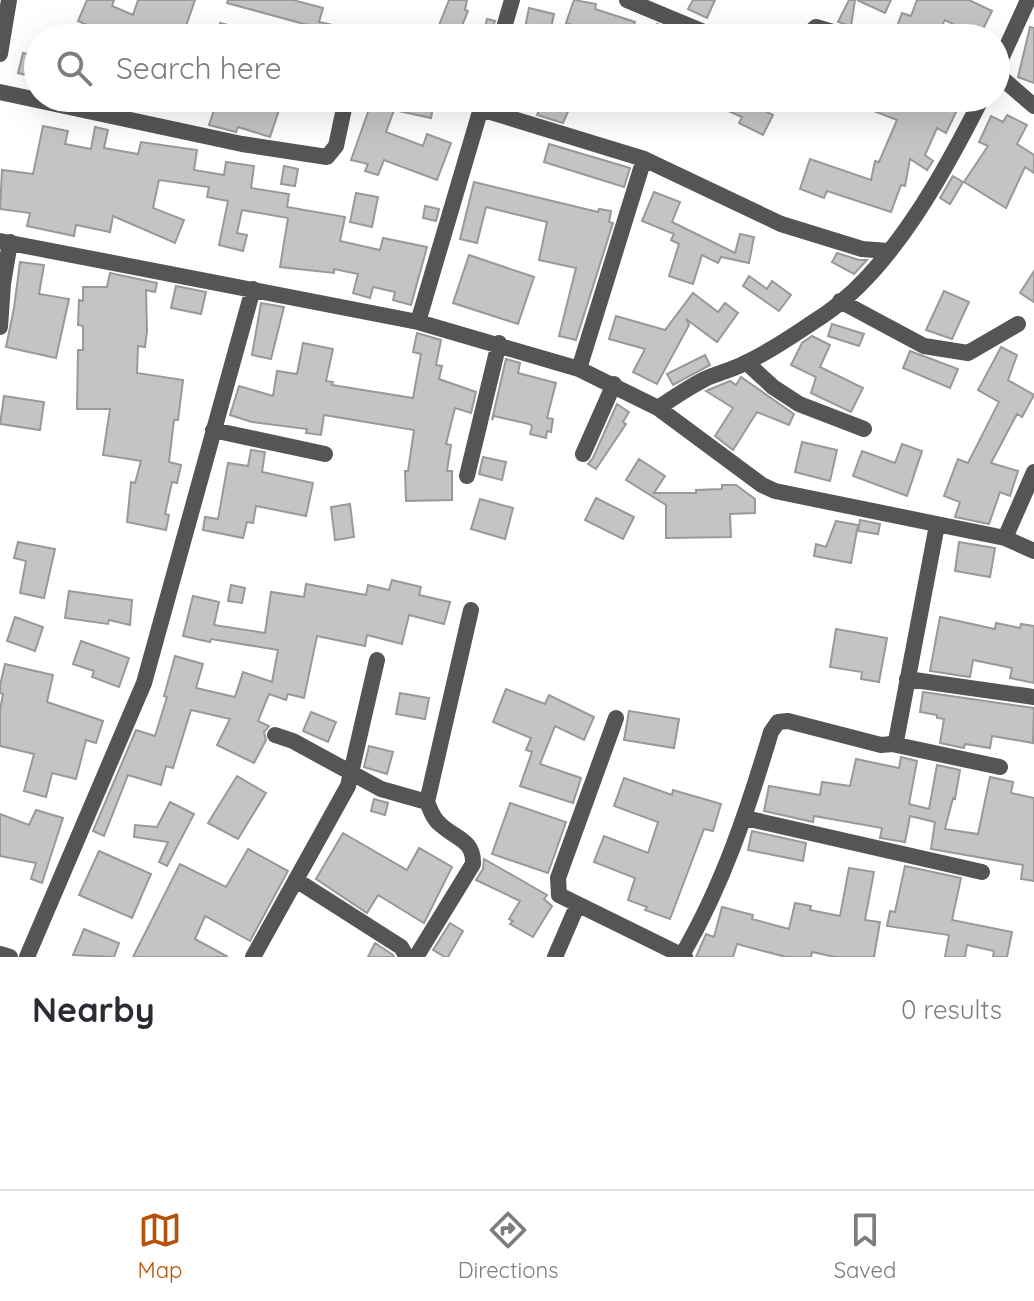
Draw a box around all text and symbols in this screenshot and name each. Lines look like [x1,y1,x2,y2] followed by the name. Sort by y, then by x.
[24,24,1010,112] search box
[52,46,96,90] icon: search
[116,49,282,87] text: Search here
[32,988,155,1031] text: Nearby
[901,993,1002,1026] text: 0 results
[138,1208,182,1284] tab: Map
[458,1208,558,1284] tab: Directions
[834,1208,896,1284] tab: Saved

